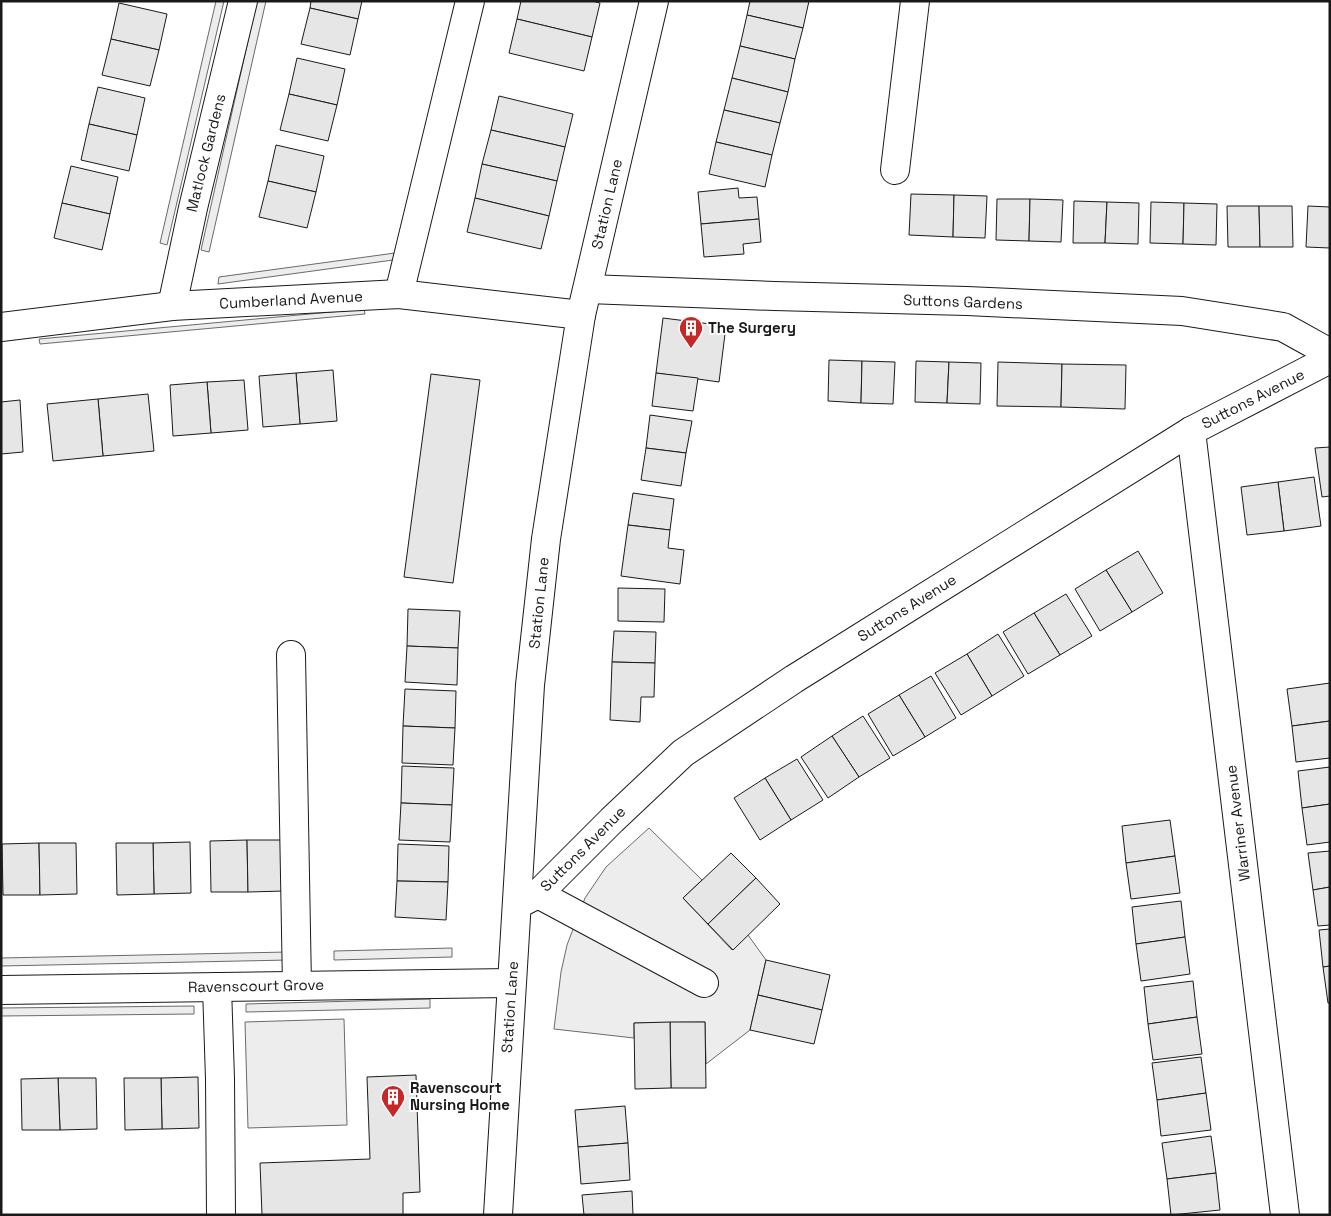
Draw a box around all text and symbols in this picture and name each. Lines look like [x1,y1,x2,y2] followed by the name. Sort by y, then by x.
[182,92,229,214] street label: Matlock Gardens
[587,157,626,251] street label: Station Lane
[219,286,363,313] street label: Cumberland Avenue
[903,290,1023,313] street label: Suttons Gardens
[678,315,704,349] building icon: The Surgery
[708,318,796,337] place label: The Surgery
[1198,364,1308,433] street label: Suttons Avenue
[524,556,553,650] street label: Station Lane
[854,569,960,646] street label: Suttons Avenue
[1221,764,1254,882] street label: Warriner Avenue
[536,802,629,895] street label: Suttons Avenue
[497,960,522,1054] street label: Station Lane
[188,975,324,996] street label: Ravenscourt Grove
[410,1078,510,1114] place label: Ravenscourt Nursing Home
[380,1084,406,1118] building icon: Ravenscourt Nursing Home

